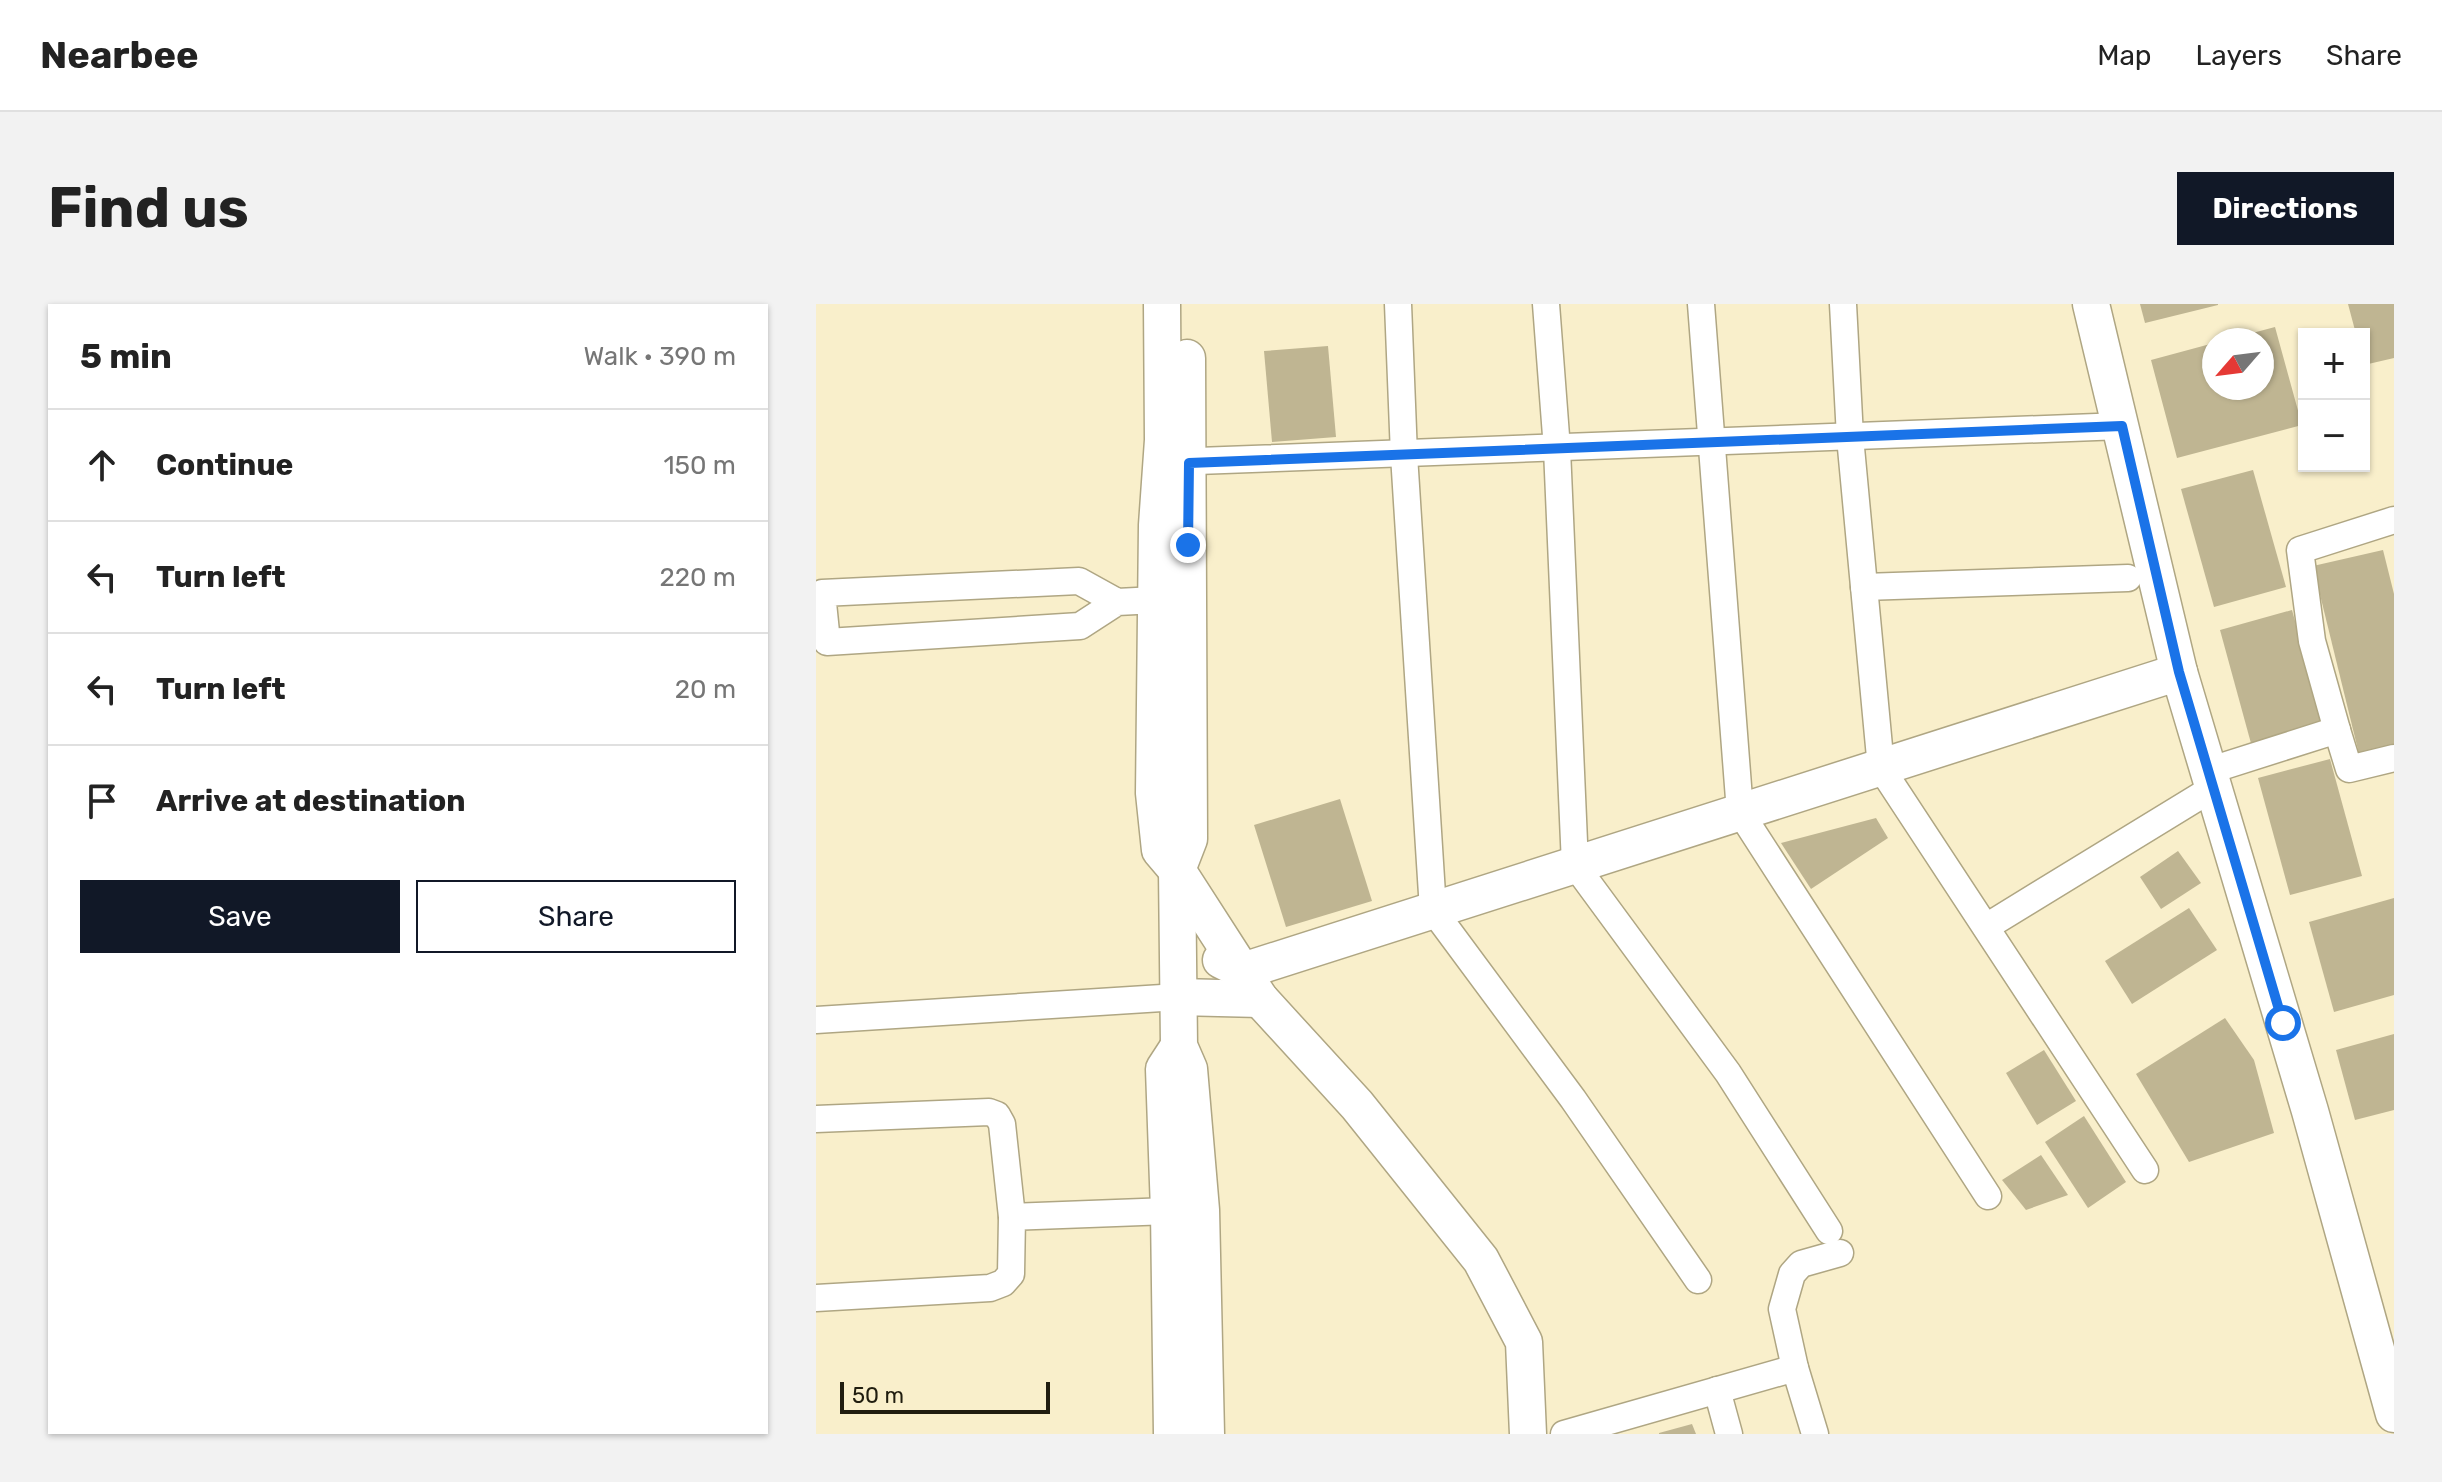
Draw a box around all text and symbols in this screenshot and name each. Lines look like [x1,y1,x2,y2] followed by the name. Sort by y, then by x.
[40,32,199,78] text: Nearbee
[2097,39,2152,72] text: Map
[2196,39,2282,72] text: Layers
[2326,39,2402,72] text: Share
[2177,172,2394,245] button: Directions
[48,175,249,241] text: Find us
[2202,328,2274,400] north arrow
[2298,328,2370,472] map controls
[2298,328,2370,400] button: +
[80,336,172,377] text: 5 min
[584,341,736,372] text: Walk · 390 m
[2298,400,2370,472] button: −
[80,443,124,487] icon: ahead
[156,447,293,483] text: Continue
[663,450,736,481] text: 150 m
[1170,527,1206,563] route end
[80,555,124,599] icon: left
[156,559,286,595] text: Turn left
[659,562,736,593] text: 220 m
[80,667,124,711] icon: left
[156,671,286,707] text: Turn left
[675,674,736,705] text: 20 m
[80,779,124,823] icon: arrive
[156,783,466,819] text: Arrive at destination
[80,880,400,953] button: Save
[416,880,736,953] button: Share
[2265,1005,2301,1041] route start
[840,1378,1050,1414] scale bar
[852,1382,904,1409] text: 50 m

